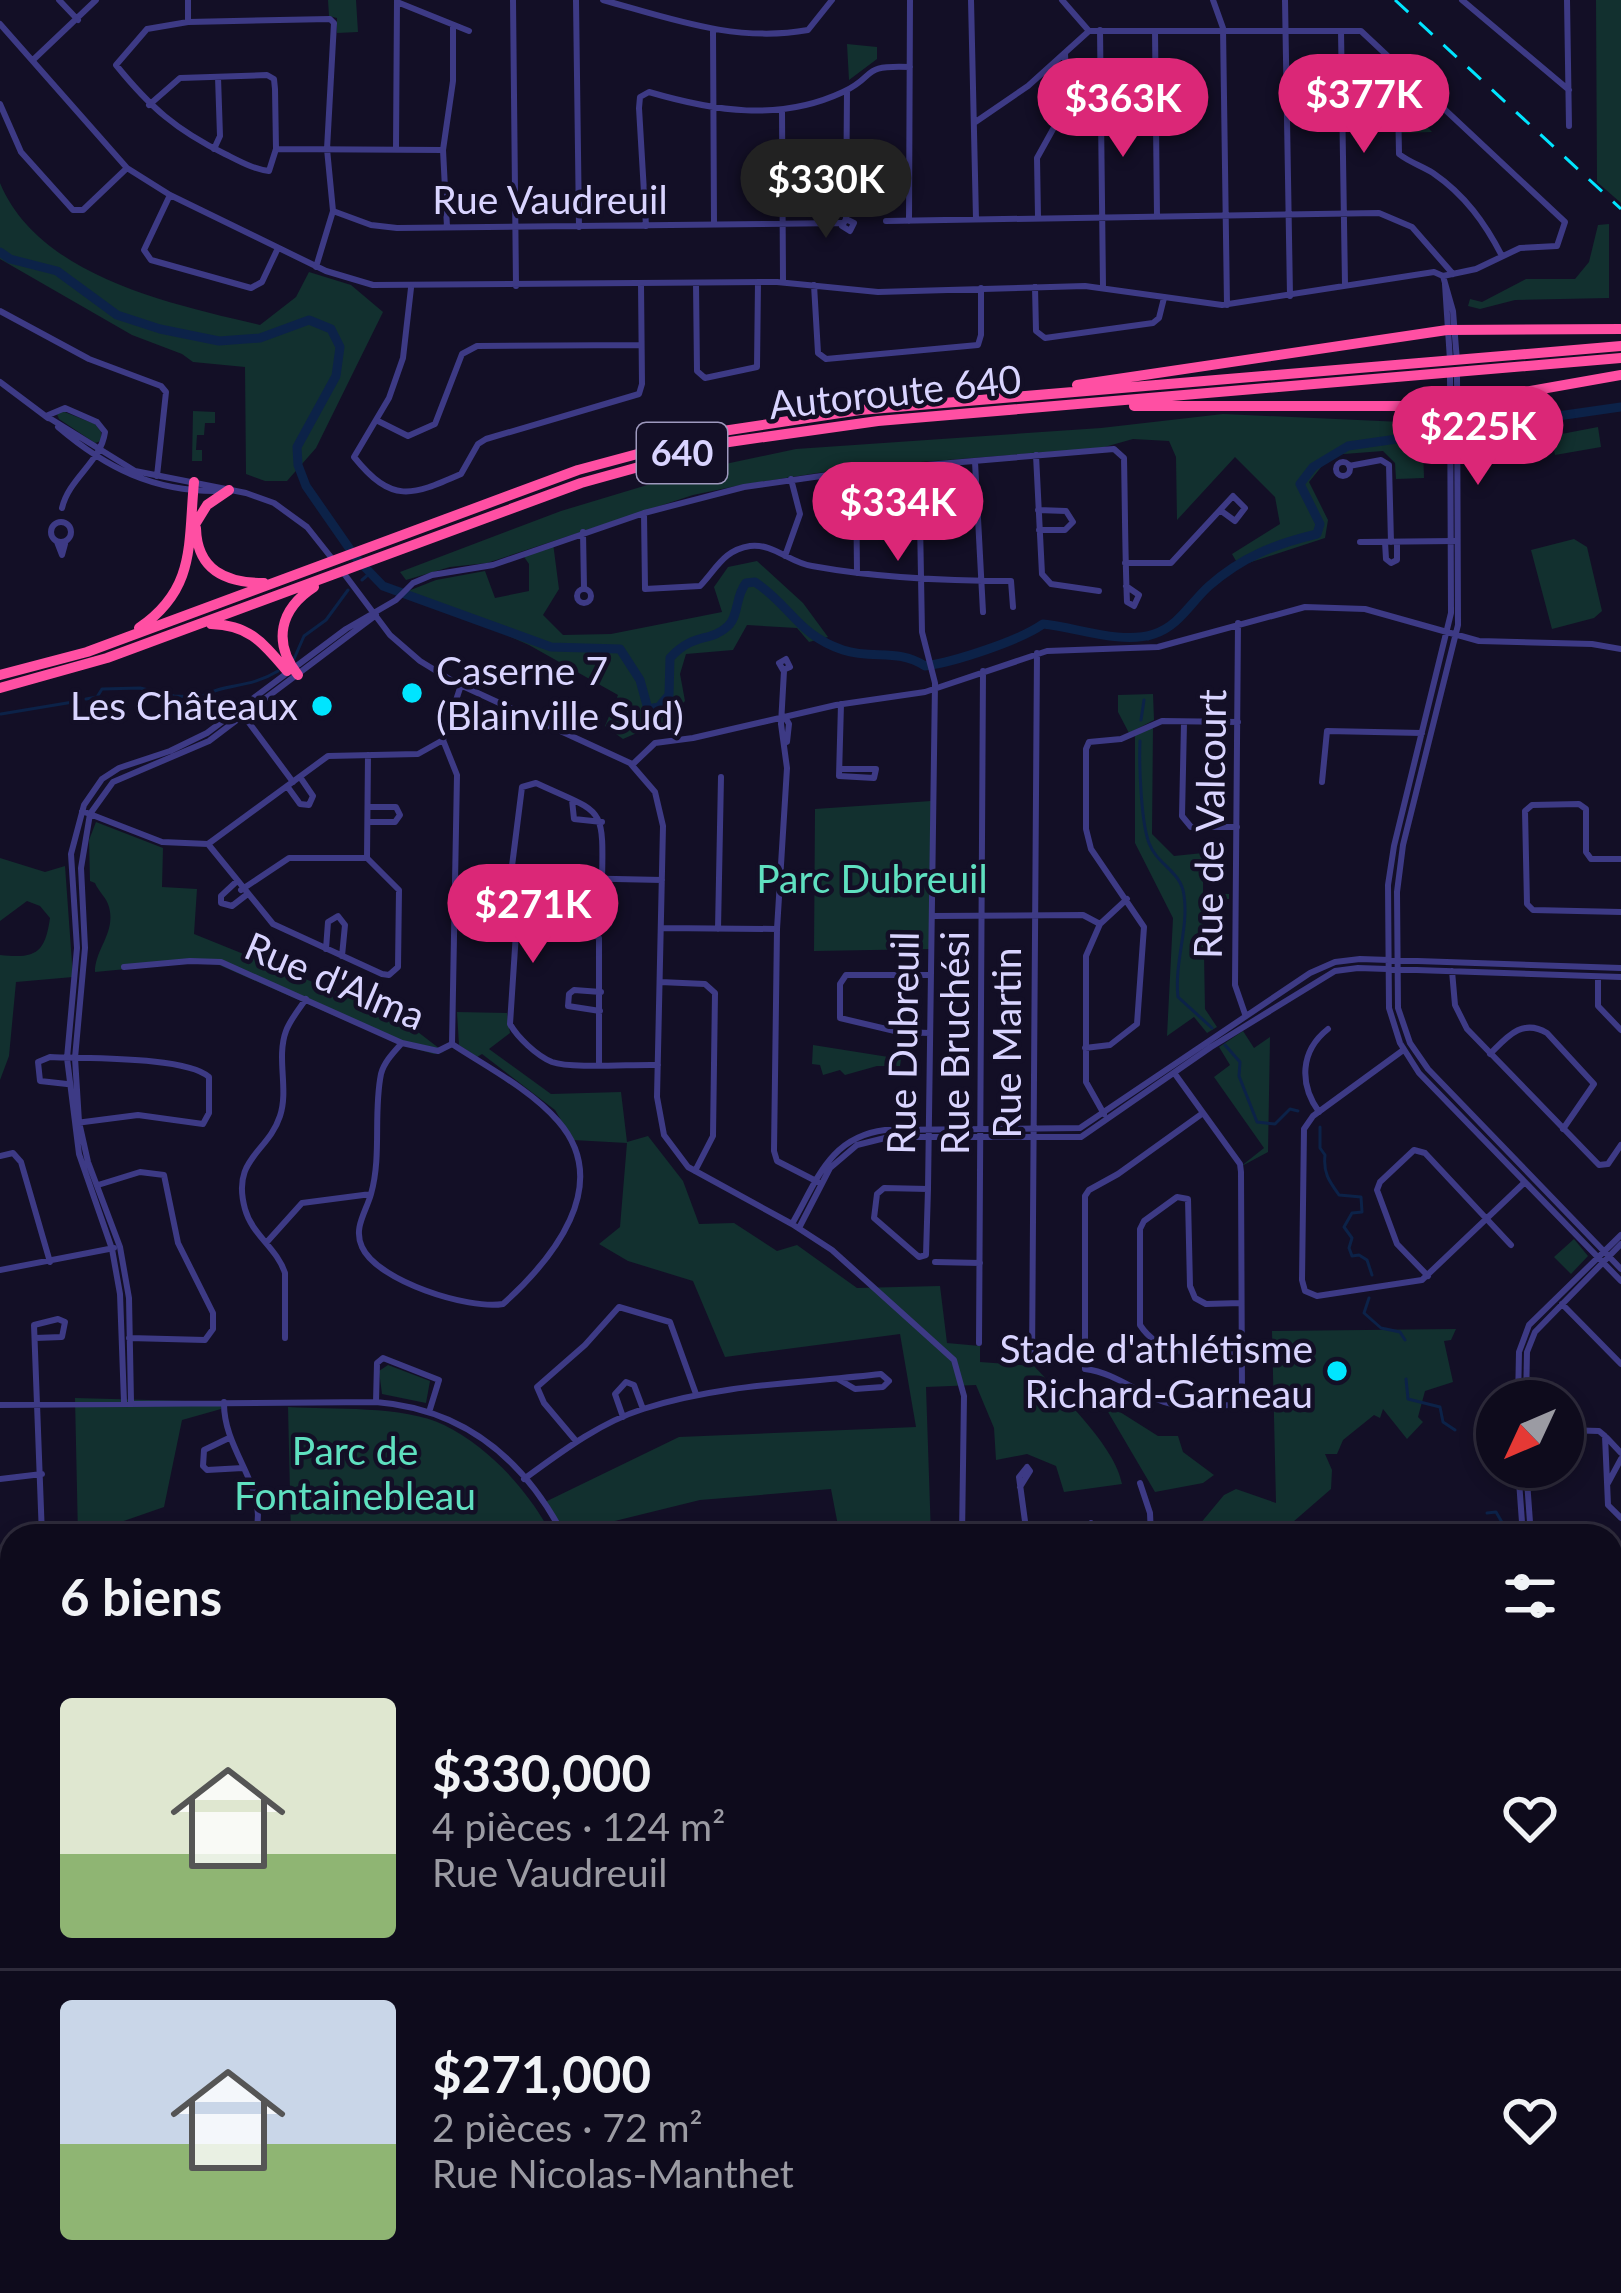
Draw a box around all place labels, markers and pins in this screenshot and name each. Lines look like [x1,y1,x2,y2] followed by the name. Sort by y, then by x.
[1280,54,1448,156] pin: $377K
[1039,58,1207,160] pin: $363K
[742,139,910,241] pin: $330K
[1394,386,1562,488] pin: $225K
[814,462,982,564] pin: $334K
[436,647,684,738] place label: Caserne 7 (Blainville Sud)
[399,680,425,706] marker: Caserne 7 (Blainville Sud)
[70,682,298,728] place label: Les Châteaux
[309,693,335,719] marker: Les Châteaux
[449,864,617,966] pin: $271K
[1000,1325,1313,1416] place label: Stade d'athlétisme Richard-Garneau
[1324,1358,1350,1384] marker: Stade d'athlétisme Richard-Garneau

